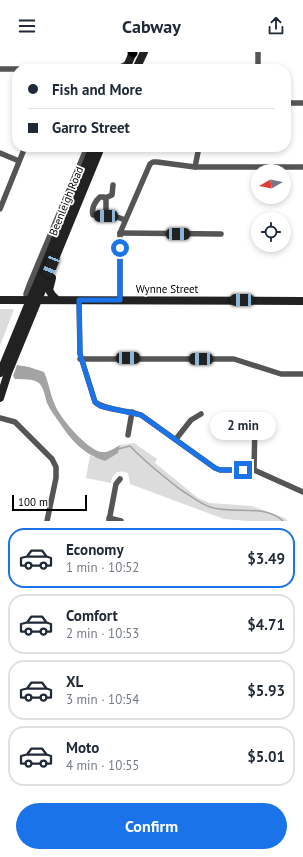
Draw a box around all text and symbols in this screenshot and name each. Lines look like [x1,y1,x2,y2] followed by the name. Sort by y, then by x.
[16,15,38,37] icon: menu
[122,15,181,38] text: Cabway
[265,15,287,37] icon: share
[52,80,142,99] text: Fish and More
[52,118,130,137] text: Garro Street
[46,164,86,238] street label: Beenleigh Road
[251,164,291,204] north arrow
[251,164,291,252] map controls
[94,210,118,222] car
[251,212,291,252] button: locate
[166,228,190,240] car
[111,239,129,257] route start
[41,253,61,279] car
[136,282,199,296] street label: Wynne Street
[230,294,254,306] car
[116,352,140,364] car
[189,353,213,365] car
[210,412,276,440] callout: 2 min
[227,417,259,434] text: 2 min
[234,461,252,479] route end
[12,493,87,512] scale bar
[18,495,48,509] text: 100 m
[18,540,54,576] icon: car
[66,540,124,559] text: Economy
[247,549,285,568] text: $3.49
[66,559,139,576] text: 1 min · 10:52
[18,606,54,642] icon: car
[66,606,118,625] text: Comfort
[247,615,285,634] text: $4.71
[66,625,139,642] text: 2 min · 10:53
[18,672,54,708] icon: car
[66,672,83,691] text: XL
[247,681,285,700] text: $5.93
[66,691,139,708] text: 3 min · 10:54
[18,738,54,774] icon: car
[66,738,99,757] text: Moto
[247,747,285,766] text: $5.01
[66,757,139,774] text: 4 min · 10:55
[16,803,287,849] button: Confirm

